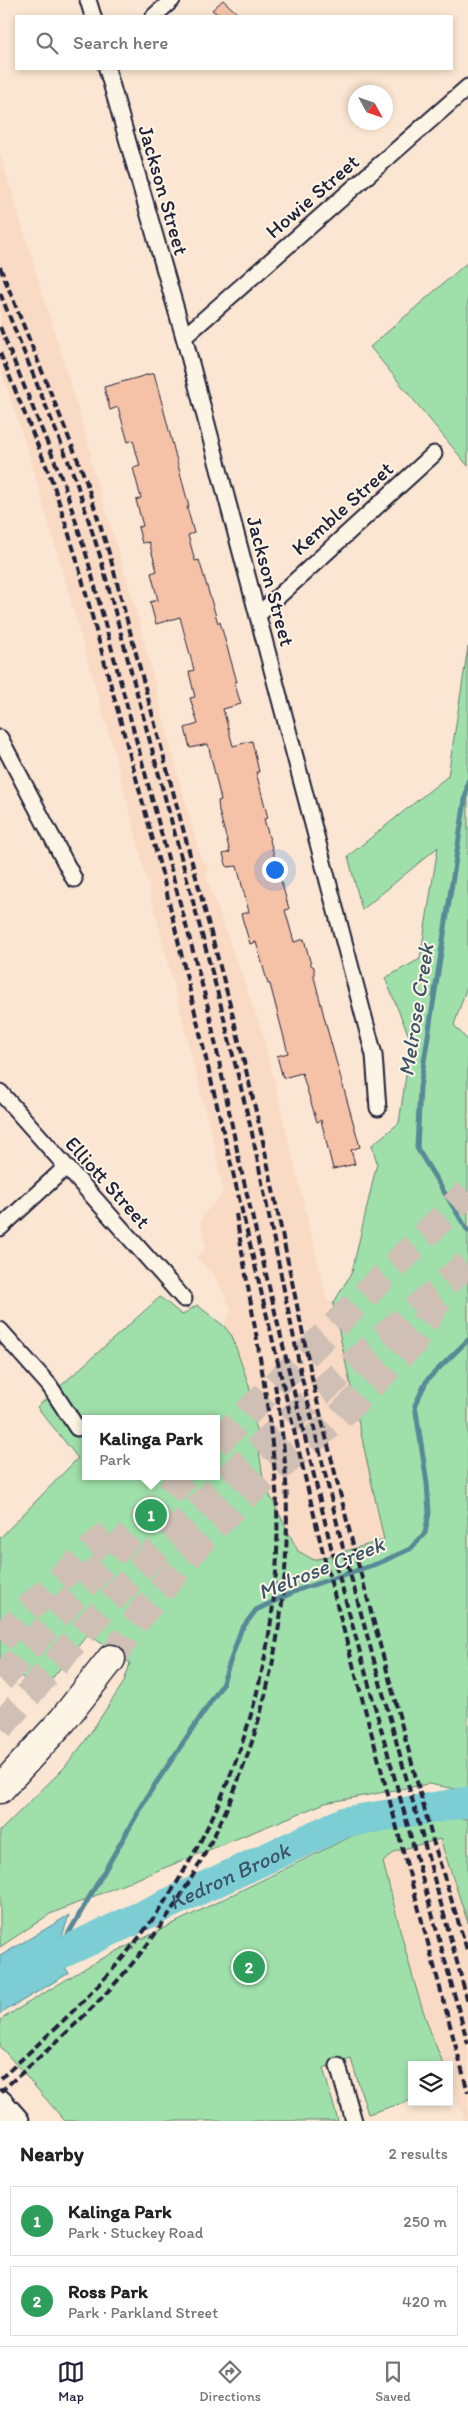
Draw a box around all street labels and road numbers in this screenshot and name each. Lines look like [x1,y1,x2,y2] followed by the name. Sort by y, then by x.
[134,122,195,258] street label: Jackson Street
[260,149,364,243] street label: Howie Street
[286,456,398,560] street label: Kemble Street
[242,513,300,649] street label: Jackson Street
[60,1131,156,1233] street label: Elliott Street

